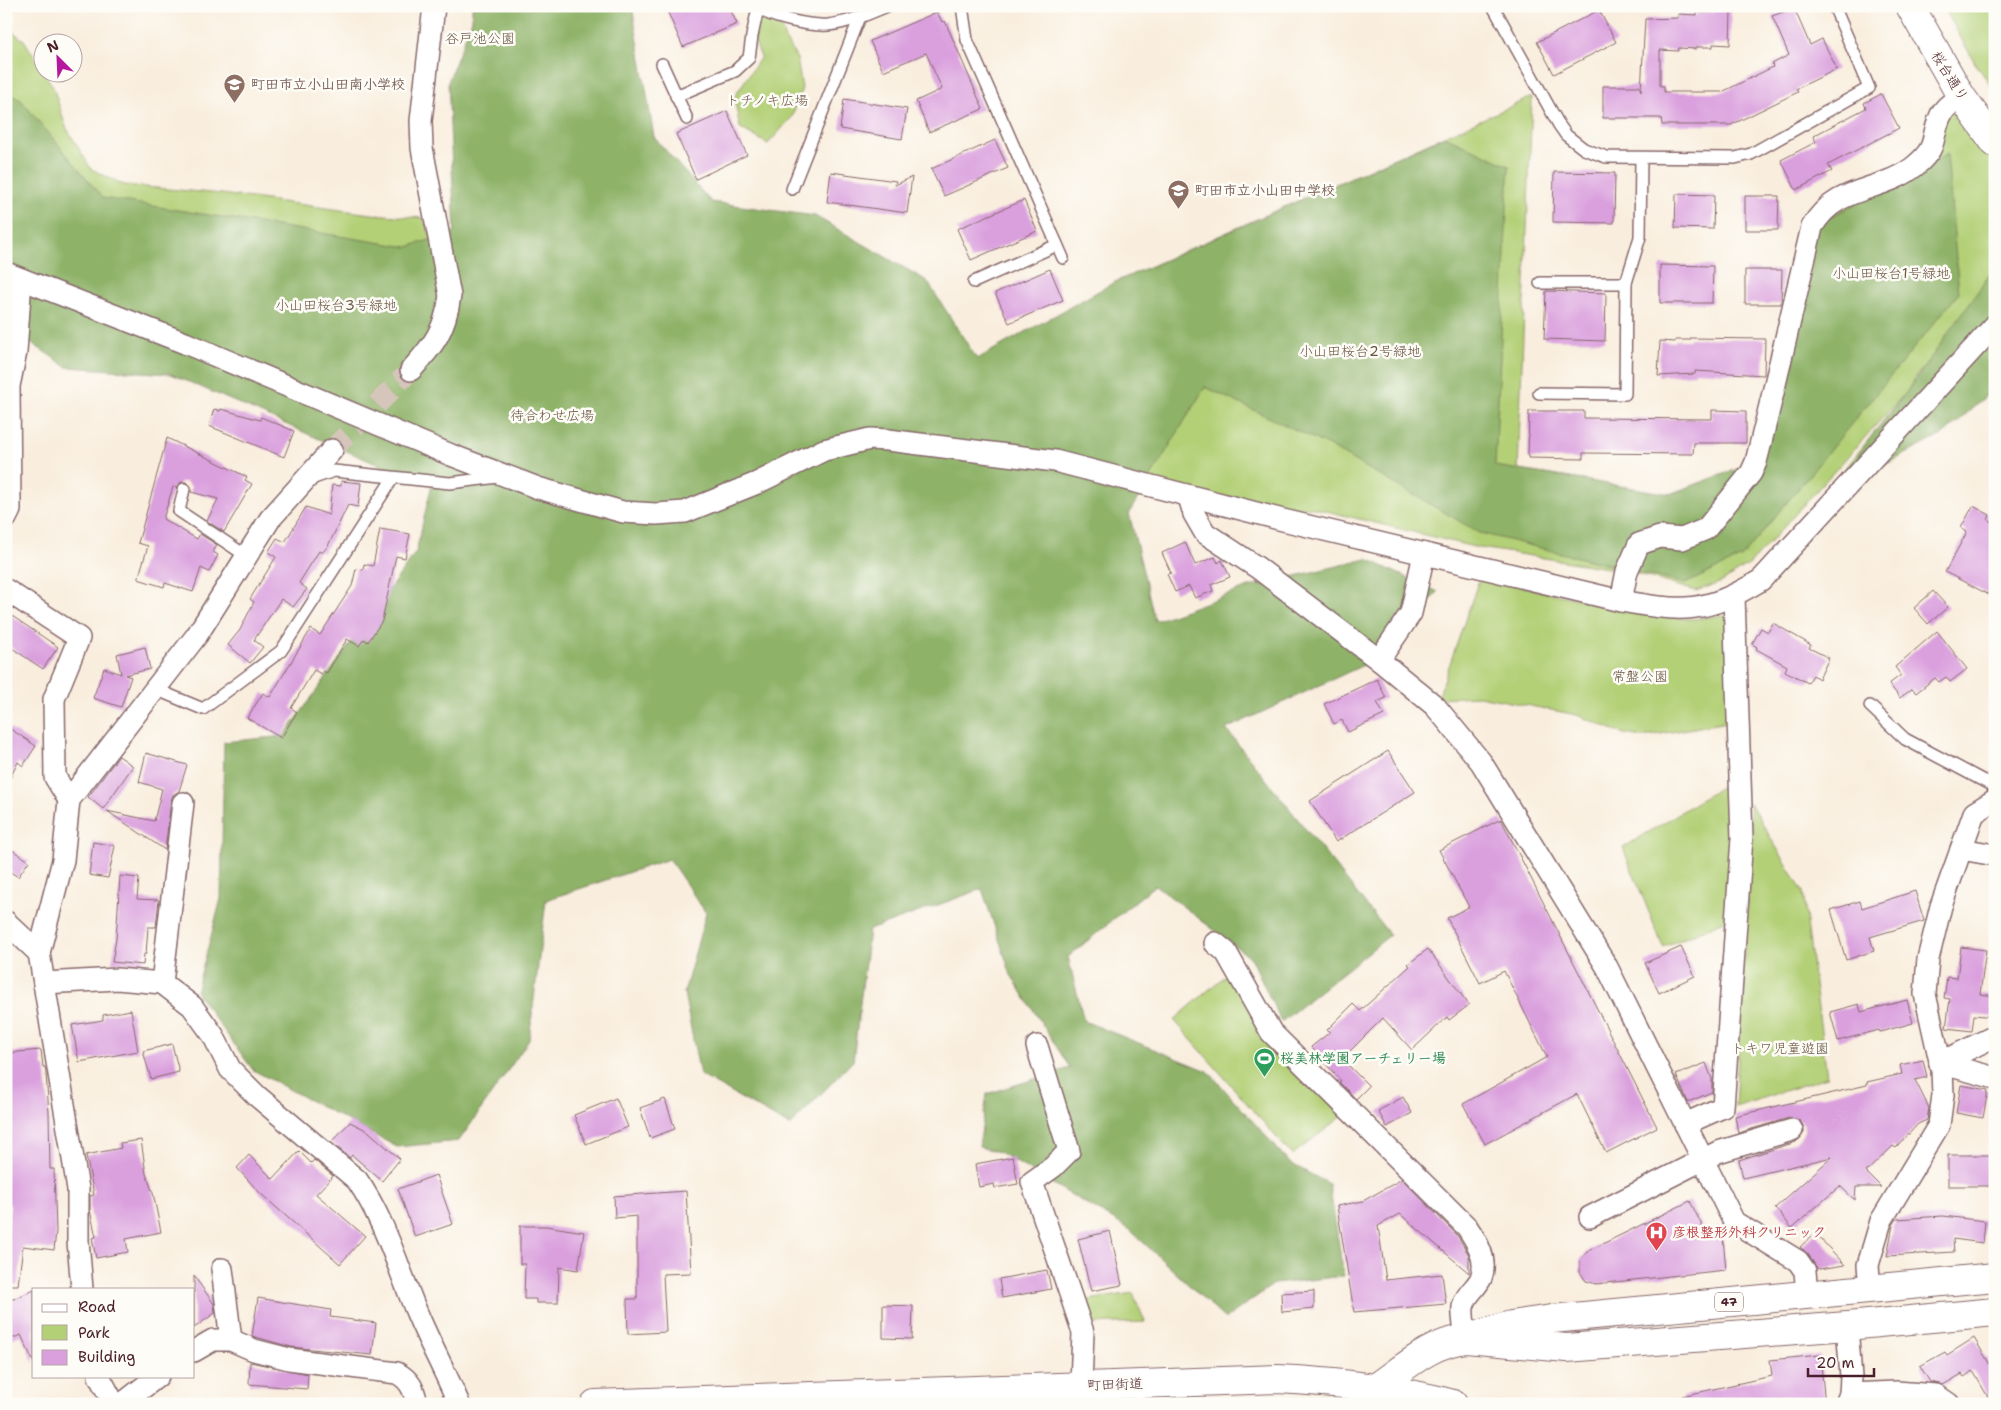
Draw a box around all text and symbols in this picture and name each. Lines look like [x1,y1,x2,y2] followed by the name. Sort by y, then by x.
[445,29,515,47] park label: 谷戸池公園
[32,32,82,82] north arrow
[44,36,61,57] text: N
[1928,47,1972,105] street label: 桜台通り
[223,72,247,103] school or university icon: 町田市立小山田南小学校
[251,75,405,93] place label: 町田市立小山田南小学校
[726,91,808,109] park label: トチノキ広場
[1167,178,1191,209] school or university icon: 町田市立小山田中学校
[1195,181,1335,199] place label: 町田市立小山田中学校
[1832,264,1950,282] park label: 小山田桜台1号緑地
[275,296,397,314] park label: 小山田桜台3号緑地
[1299,342,1421,360] park label: 小山田桜台2号緑地
[510,406,594,424] park label: 待合わせ広場
[1612,667,1668,685] park label: 常盤公園
[1731,1039,1829,1057] park label: トキワ児童遊園
[1252,1046,1276,1077] sports icon: 桜美林学園アーチェリー場
[1280,1049,1446,1067] place label: 桜美林学園アーチェリー場
[1644,1220,1668,1251] hospital icon: 彦根整形外科クリニック
[1672,1223,1826,1241] place label: 彦根整形外科クリニック
[32,1288,195,1378] legend
[1715,1292,1743,1311] road number: 47
[78,1297,116,1317] text: Road
[78,1323,110,1343] text: Park
[1808,1345,1875,1377] scale bar
[78,1347,135,1367] text: Building
[1816,1353,1855,1373] text: 20 m
[1087,1374,1143,1394] street label: 町田街道

